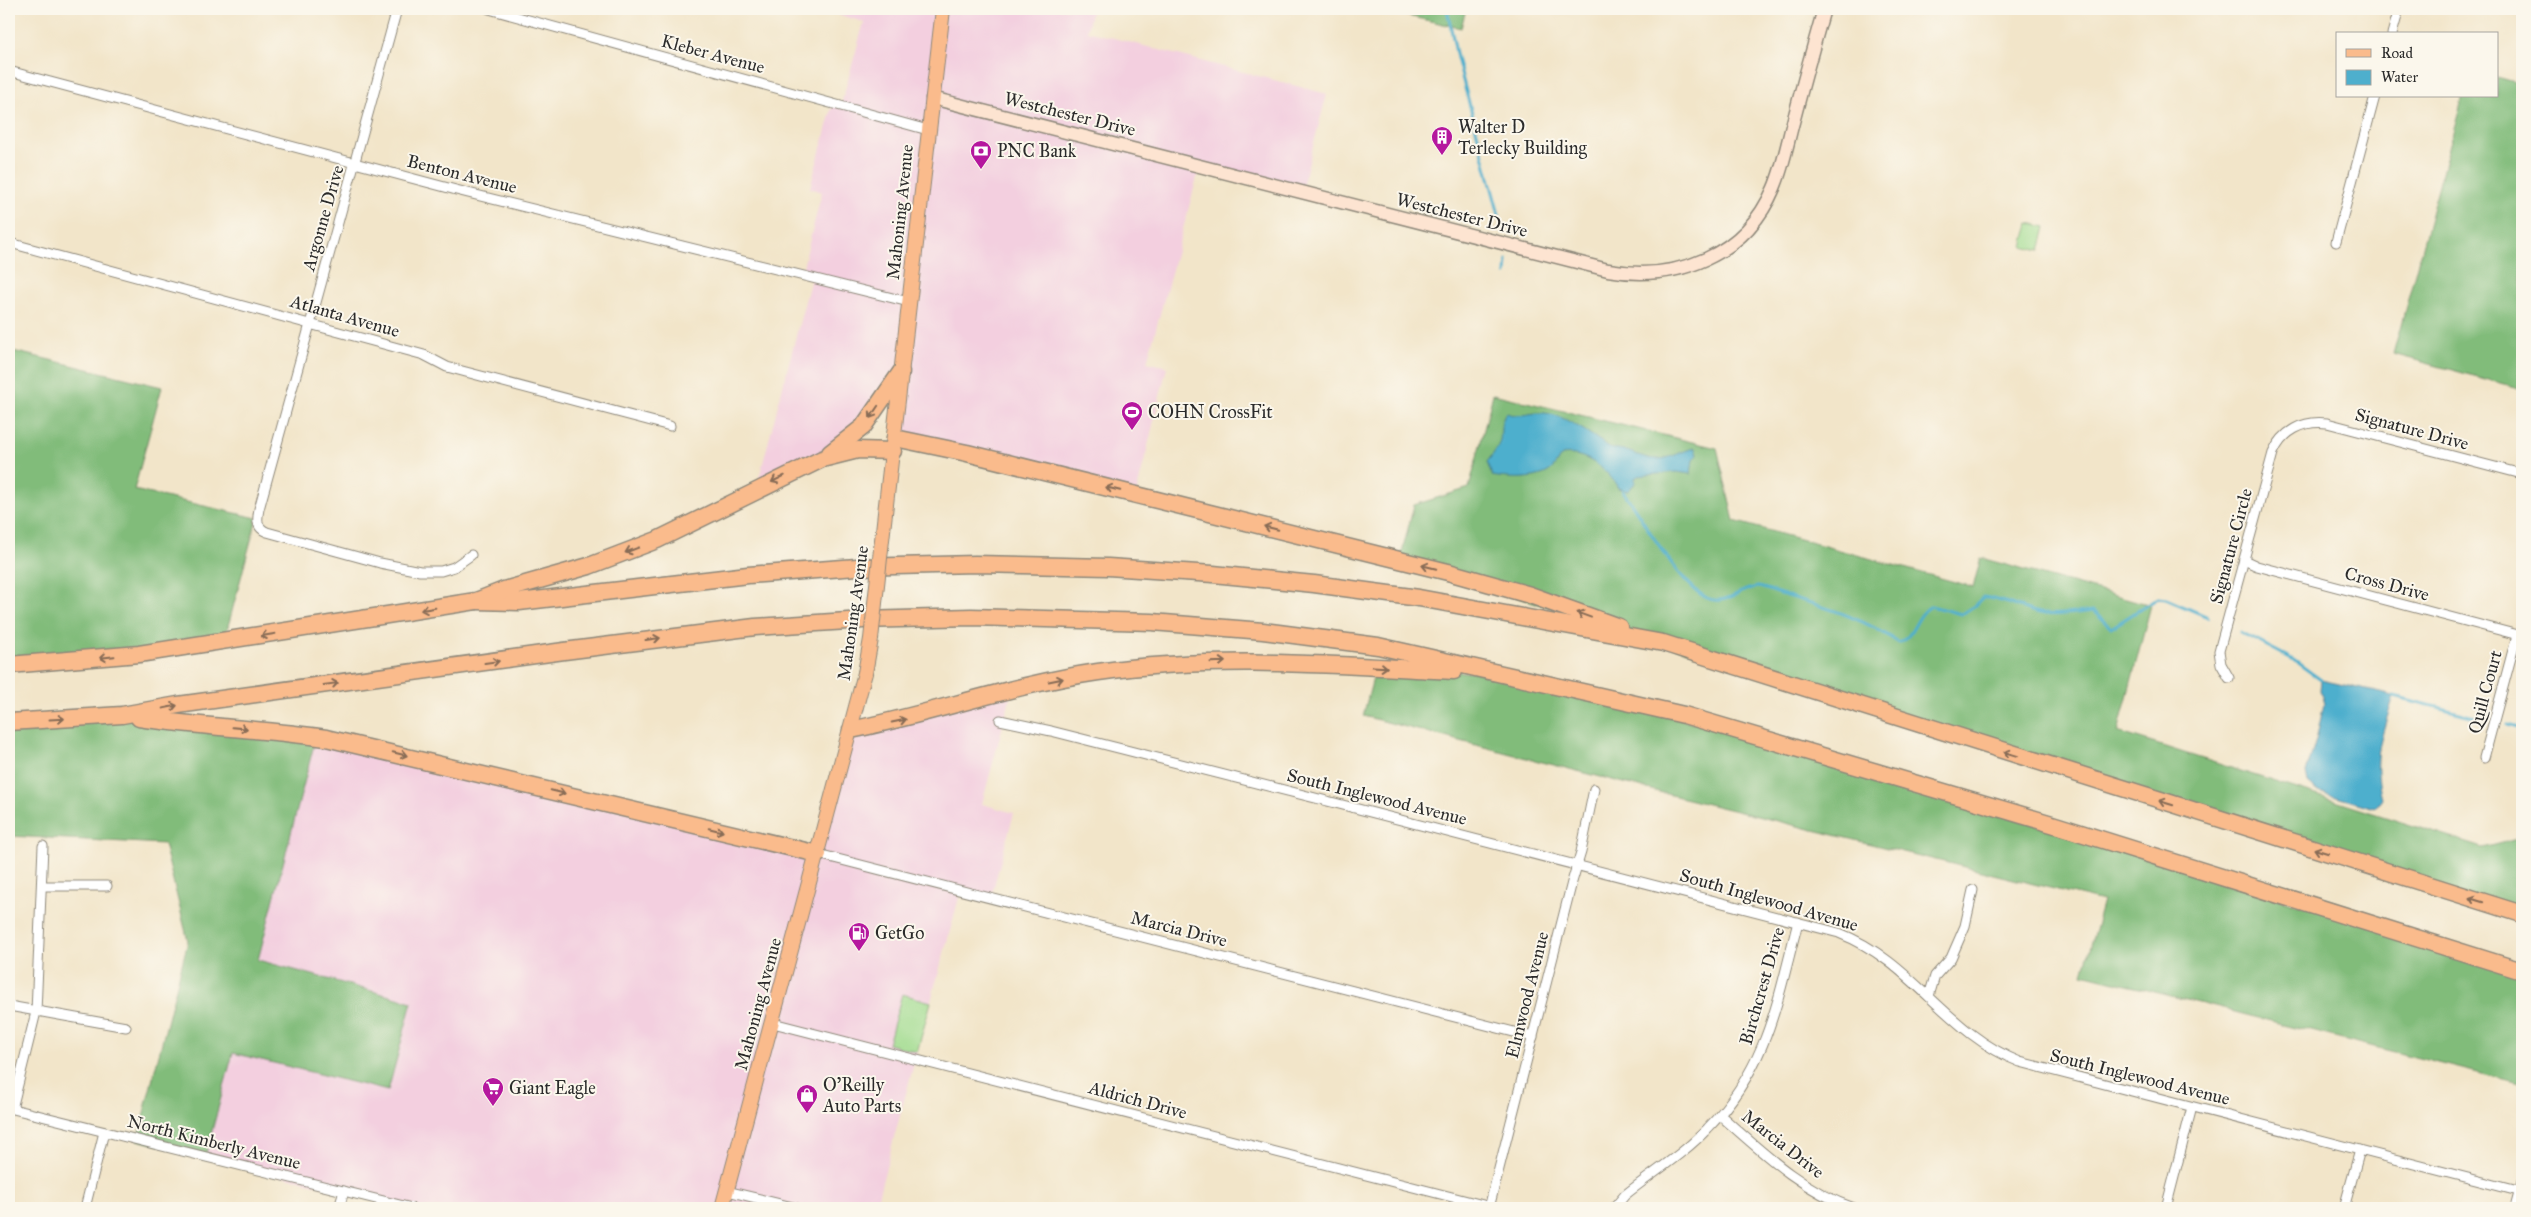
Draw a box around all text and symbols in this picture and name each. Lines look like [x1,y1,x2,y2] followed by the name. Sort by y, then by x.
[659,30,767,78] street label: Kleber Avenue
[2336,32,2498,98] legend
[2381,44,2413,62] text: Road
[2381,68,2418,86] text: Water
[1002,87,1138,141] street label: Westchester Drive
[1458,116,1588,160] place label: Walter D Terlecky Building
[1430,125,1454,156] building icon: Walter D Terlecky Building
[969,139,993,170] bank icon: PNC Bank
[997,140,1077,162] place label: PNC Bank
[882,143,919,281] street label: Mahoning Avenue
[405,150,519,198] street label: Benton Avenue
[297,163,350,275] street label: Argonne Drive
[1394,188,1530,242] street label: Westchester Drive
[287,290,402,342] street label: Atlanta Avenue
[1120,400,1144,431] sports icon: COHN CrossFit
[1148,401,1273,423] place label: COHN CrossFit
[2353,403,2471,456] street label: Signature Drive
[868,405,879,419] one-way arrow
[771,475,786,484] one-way arrow
[1106,484,1122,493] one-way arrow
[2205,486,2258,606] street label: Signature Circle
[1264,523,1280,532] one-way arrow
[833,544,874,682] street label: Mahoning Avenue
[625,546,640,555] one-way arrow
[1422,562,1438,571] one-way arrow
[2342,562,2432,606] street label: Cross Drive
[420,605,436,615] one-way arrow
[1577,609,1593,619] one-way arrow
[260,630,276,640] one-way arrow
[644,634,660,644] one-way arrow
[2463,647,2507,736] street label: Quill Court
[99,652,115,662] one-way arrow
[483,656,499,666] one-way arrow
[1209,658,1225,667] one-way arrow
[1372,663,1388,672] one-way arrow
[1048,675,1064,684] one-way arrow
[322,679,338,689] one-way arrow
[161,702,177,711] one-way arrow
[49,714,65,724] one-way arrow
[890,715,906,725] one-way arrow
[231,723,247,733] one-way arrow
[2003,749,2019,758] one-way arrow
[391,750,407,759] one-way arrow
[1285,764,1469,831] street label: South Inglewood Avenue
[549,788,565,797] one-way arrow
[2158,797,2174,807] one-way arrow
[708,826,724,835] one-way arrow
[2313,846,2329,856] one-way arrow
[1677,864,1861,937] street label: South Inglewood Avenue
[2468,895,2484,904] one-way arrow
[1129,906,1229,952] street label: Marcia Drive
[847,921,871,952] fuel station icon: GetGo
[875,922,924,944] place label: GetGo
[1735,925,1789,1047] street label: Birchcrest Drive
[1501,929,1553,1061] street label: Elmwood Avenue
[730,935,787,1073] street label: Mahoning Avenue
[2048,1044,2232,1111] street label: South Inglewood Avenue
[822,1074,901,1117] place label: O'Reilly Auto Parts
[481,1076,505,1107] supermarket icon: Giant Eagle
[1086,1076,1189,1124] street label: Aldrich Drive
[509,1077,596,1100] place label: Giant Eagle
[795,1083,819,1114] shop icon: O'Reilly Auto Parts
[1737,1105,1829,1183] street label: Marcia Drive
[125,1110,303,1174] street label: North Kimberly Avenue

